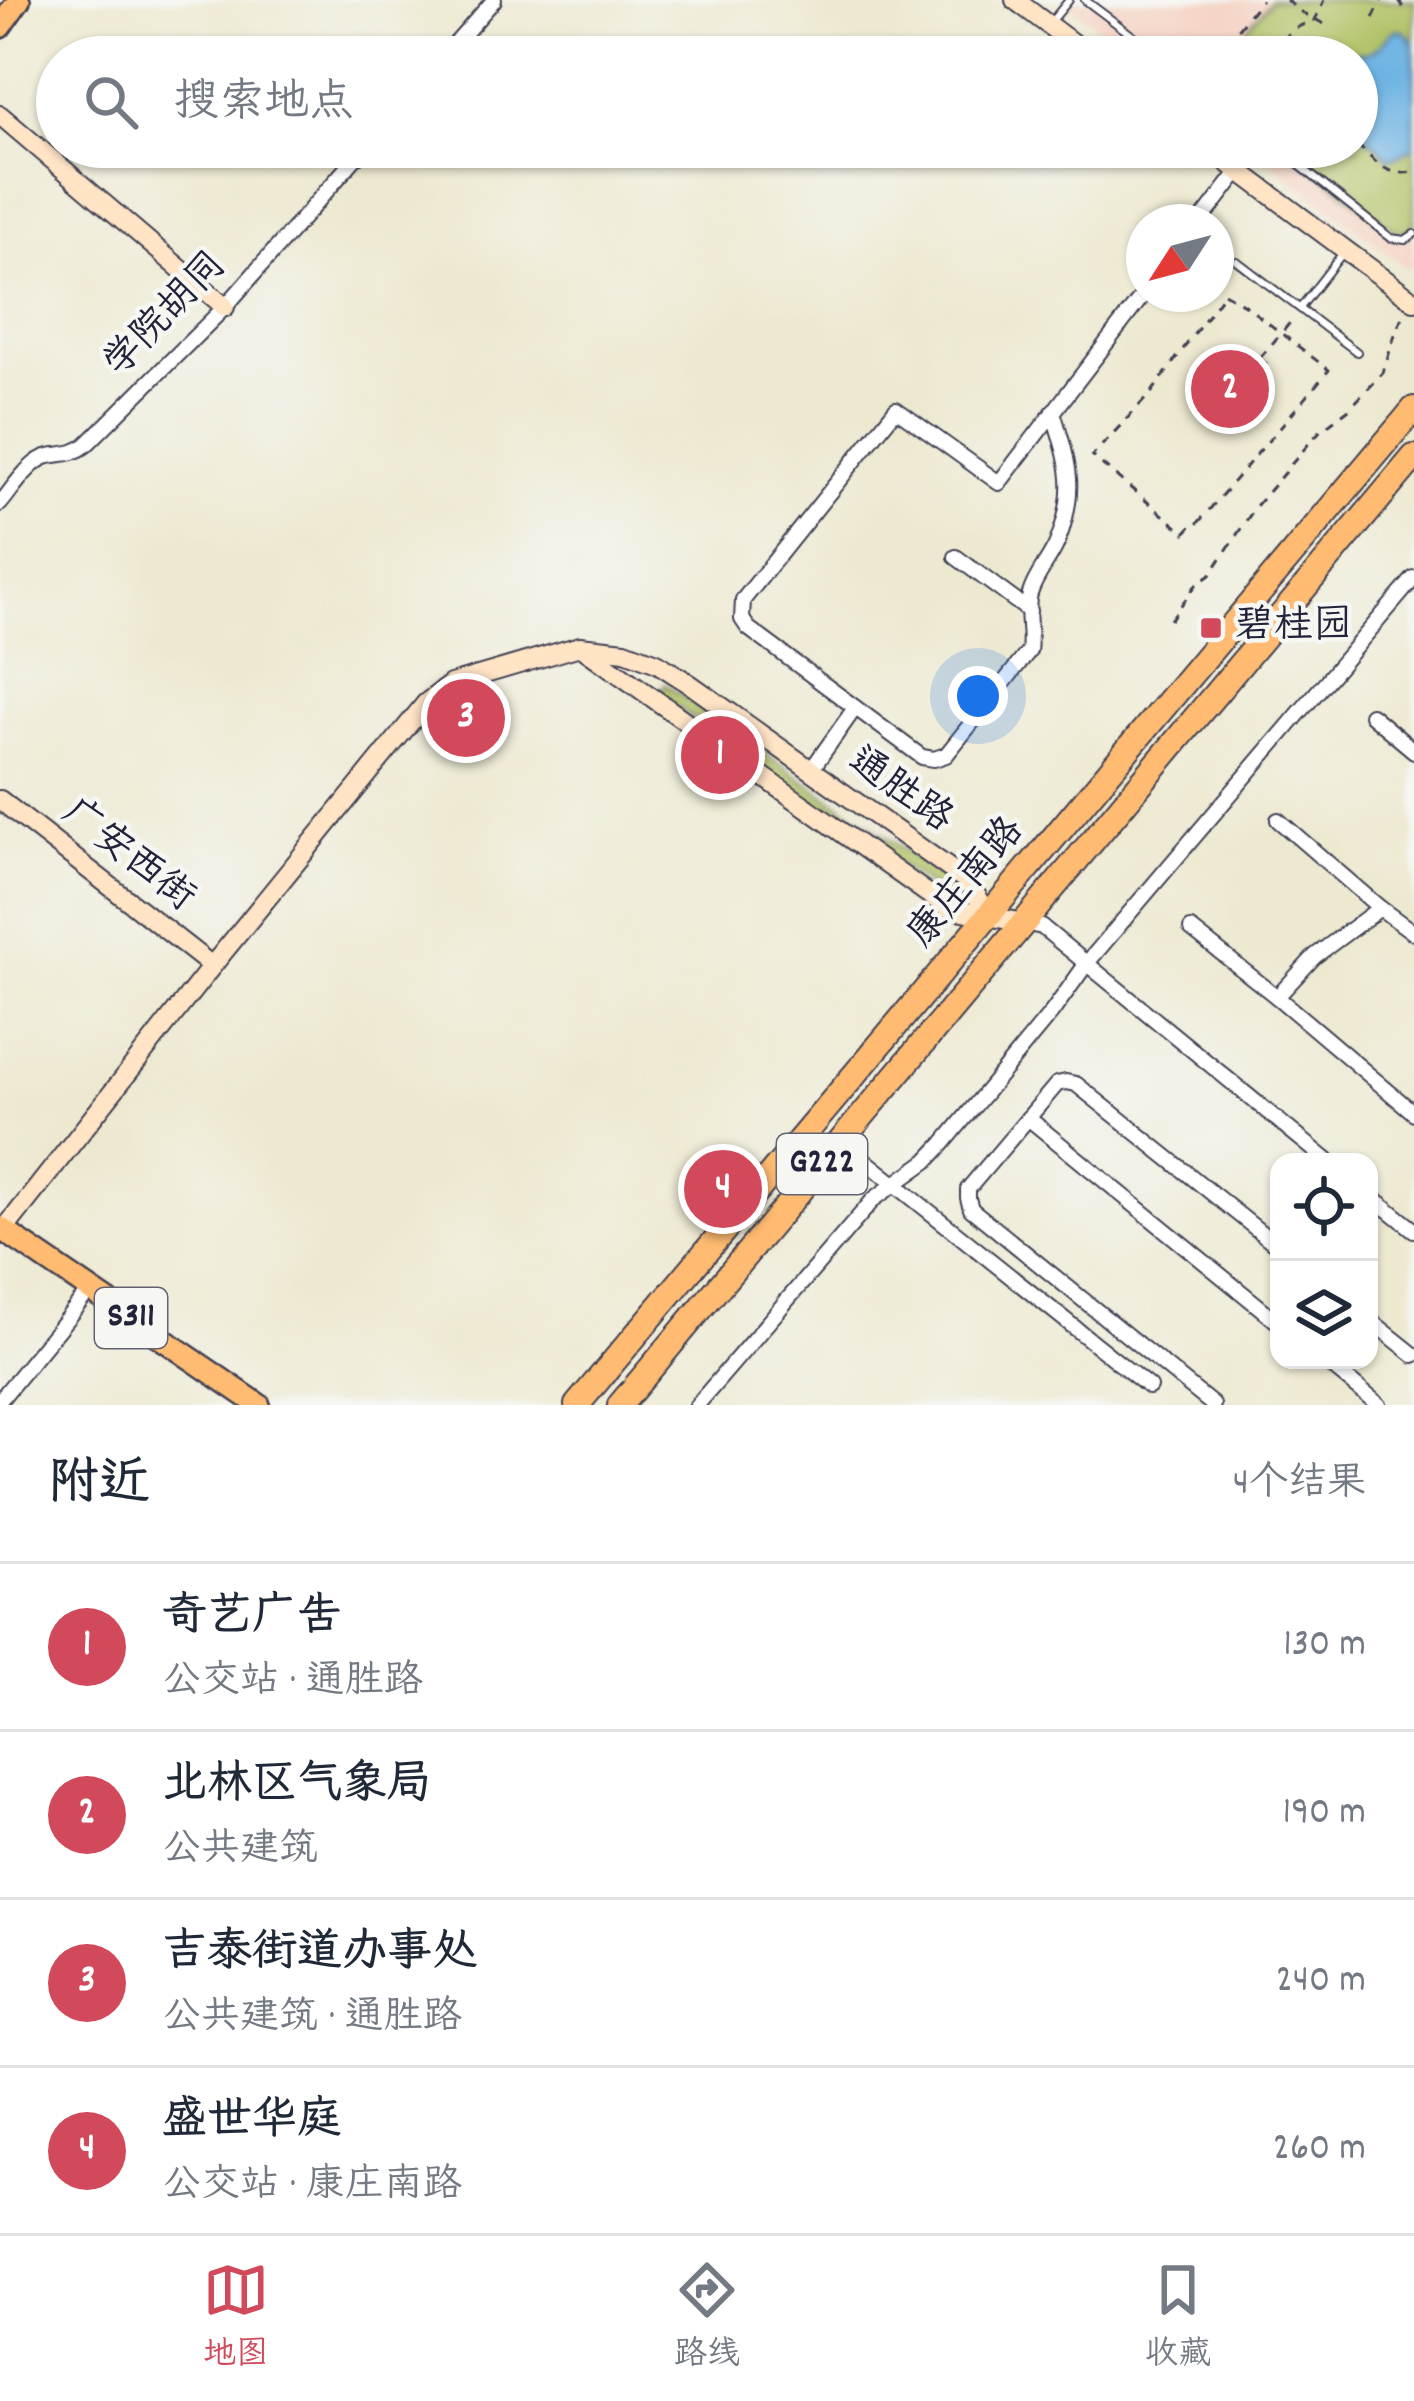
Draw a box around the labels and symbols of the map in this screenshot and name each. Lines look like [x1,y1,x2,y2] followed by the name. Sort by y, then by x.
[1126,204,1234,312] north arrow
[93,241,241,391] street label: 学院胡同
[1191,344,1269,434] pin: 2
[1235,601,1352,656] place label: 碧桂园
[1198,615,1224,641] marker: 碧桂园
[948,666,1008,726] your location
[427,673,505,763] pin: 3
[681,710,759,800] pin: 1
[835,736,963,848] street label: 通胜路
[49,787,205,927] street label: 广安西街
[897,807,1039,961] street label: 康庄南路
[777,1134,867,1194] road number: G222
[684,1144,762,1234] pin: 4
[95,1288,167,1348] road number: S311

